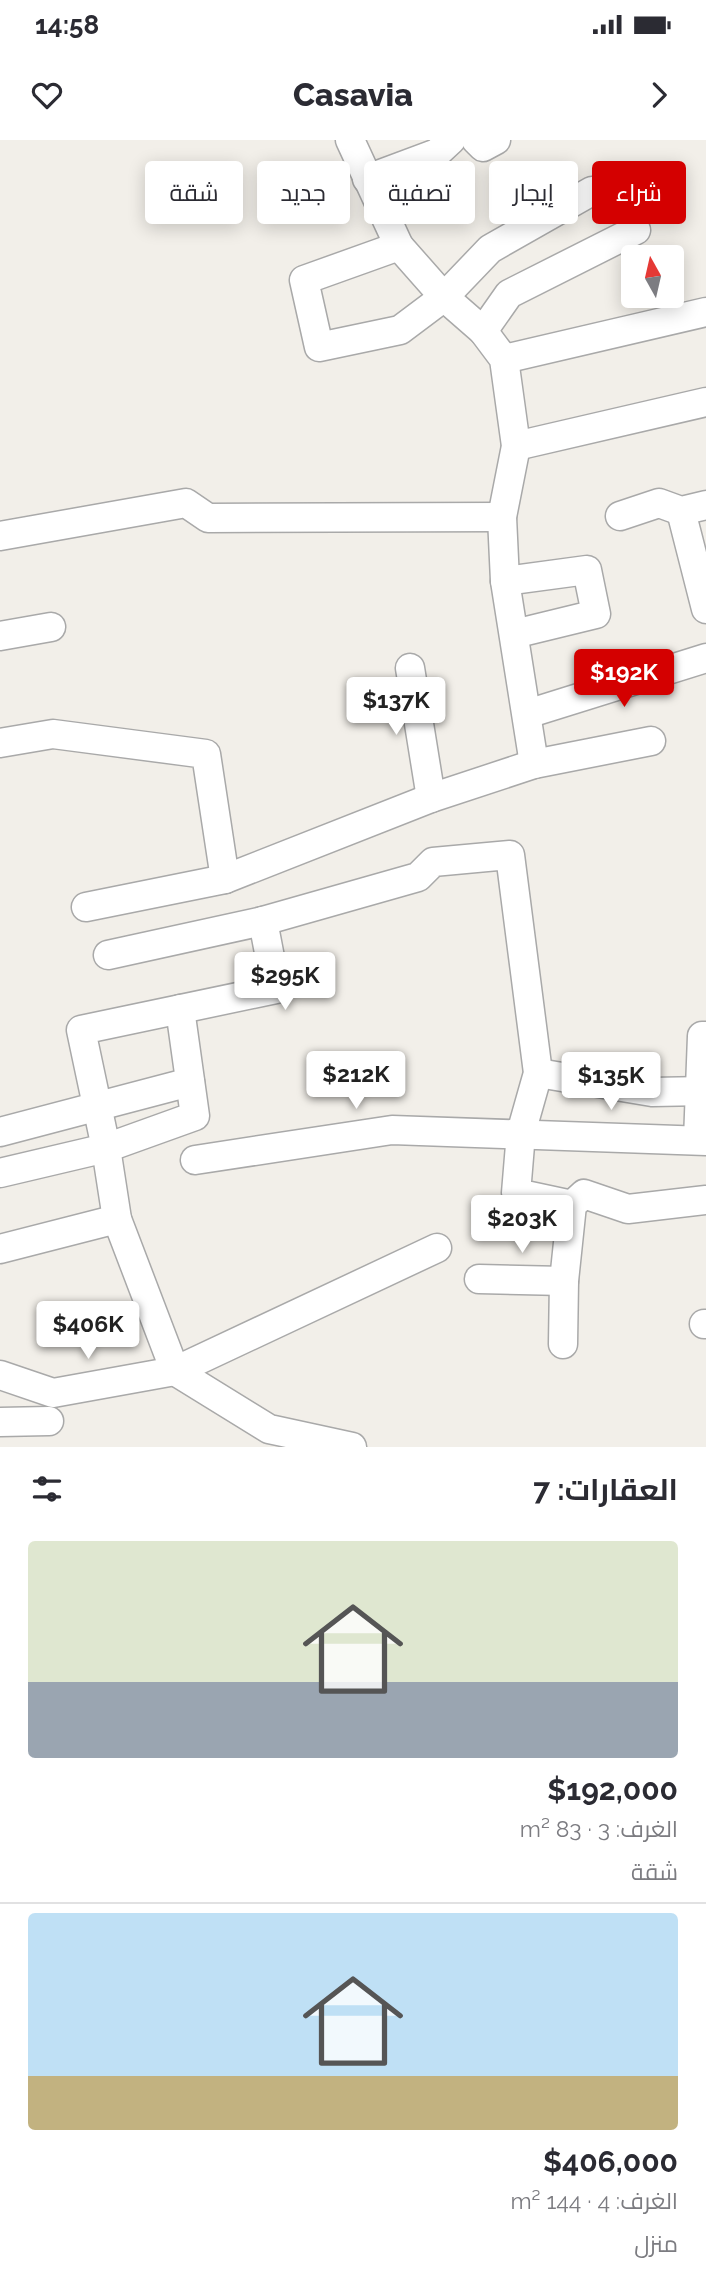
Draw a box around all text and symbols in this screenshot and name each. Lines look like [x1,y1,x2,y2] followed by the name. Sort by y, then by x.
[35,10,99,40] text: 14:58
[28,76,66,114] icon: heart
[293,76,413,113] text: Casavia
[640,76,678,114] icon: forward
[145,161,243,224] chip: شقة
[257,161,350,224] chip: جديد
[364,161,475,224] chip: تصفية
[489,161,578,224] chip: إيجار
[592,161,686,224] chip: شراء
[621,245,684,308] north arrow
[621,245,684,308] map controls
[575,650,673,709] pin: $192K
[590,658,658,685] text: $192K
[347,678,445,737] pin: $137K
[362,686,430,713] text: $137K
[236,952,334,1012] pin: $295K
[250,961,320,988] text: $295K
[307,1052,405,1111] pin: $212K
[562,1052,660,1112] pin: $135K
[322,1060,390,1087] text: $212K
[578,1061,644,1088] text: $135K
[473,1196,571,1255] pin: $203K
[487,1204,557,1231] text: $203K
[39,1302,137,1361] pin: $406K
[52,1310,124,1337] text: $406K
[28,1470,66,1508] icon: filters
[533,1472,678,1507] text: العقارات: 7
[290,1586,416,1712] icon: home
[547,1772,678,1807] text: $192,000
[520,1815,678,1842] text: الغرف: 3 · 83 m²
[631,1858,678,1885] text: شقة
[290,1958,416,2084] icon: home
[543,2144,678,2179] text: $406,000
[510,2187,678,2214] text: الغرف: 4 · 144 m²
[634,2230,678,2257] text: منزل

